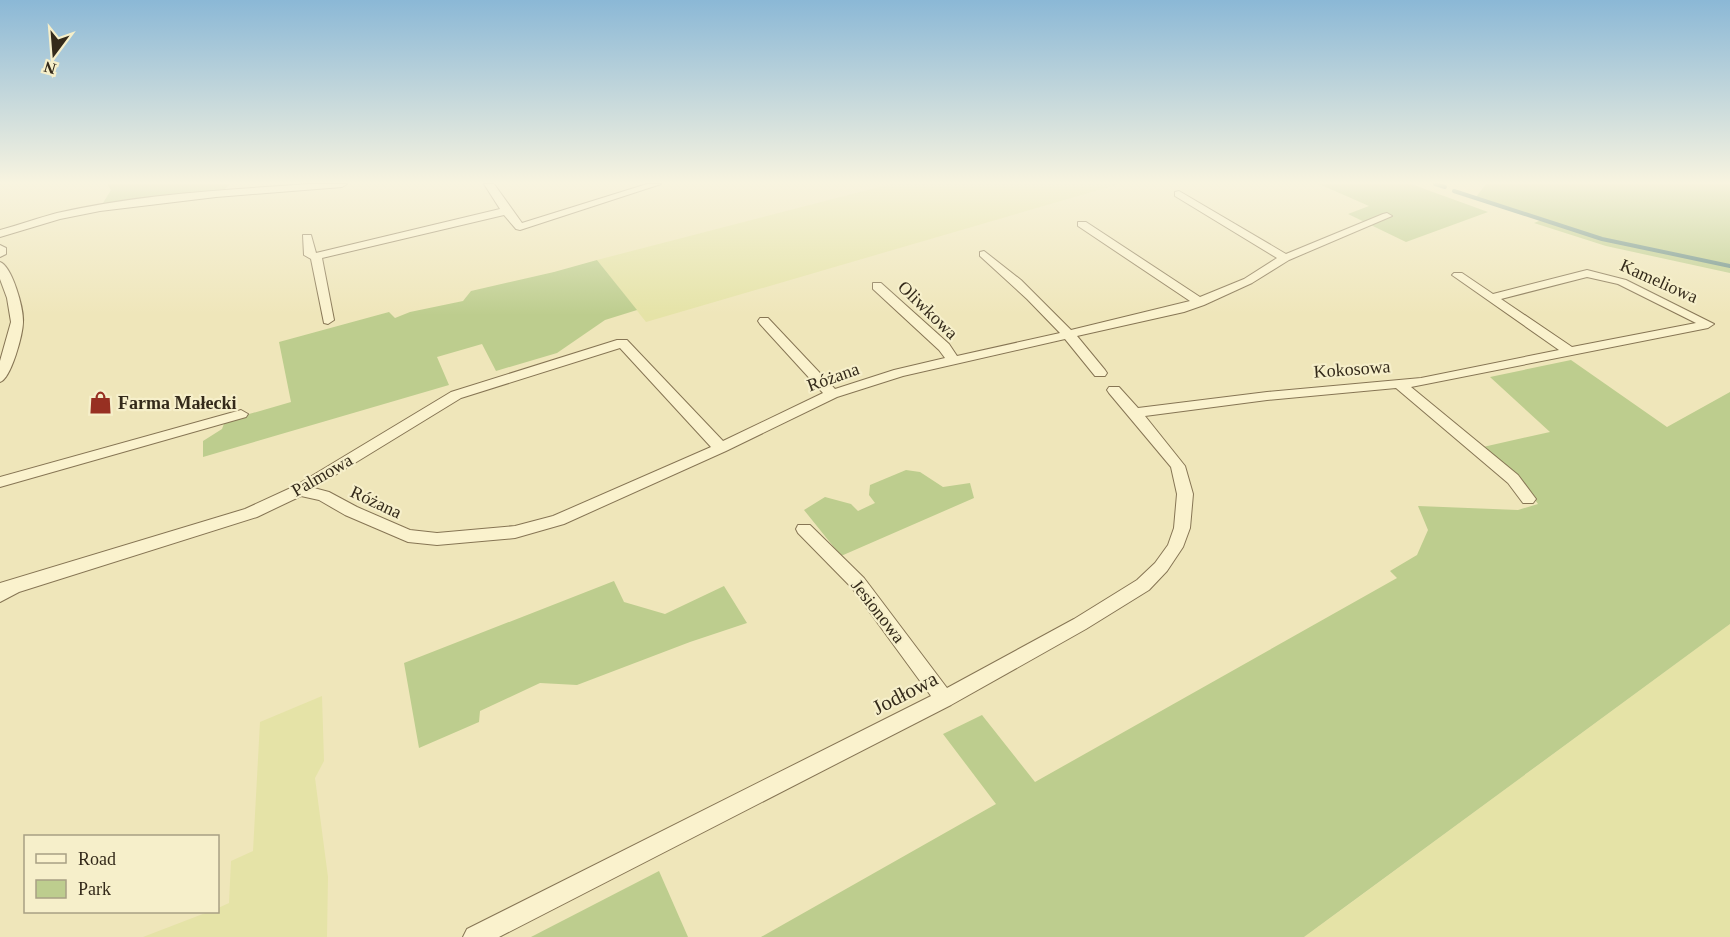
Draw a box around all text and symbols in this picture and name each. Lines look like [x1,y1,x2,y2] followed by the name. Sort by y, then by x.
[24,24,84,84] north arrow
[42,58,58,78] text: N
[1617,255,1701,307] street label: Kameliowa
[894,277,962,343] street label: Oliwkowa
[1313,356,1391,382] street label: Kokosowa
[804,358,862,396] street label: Różana
[87,390,113,416] shop icon: Farma Małecki
[118,393,236,413] place label: Farma Małecki
[288,450,356,500] street label: Palmowa
[347,482,405,522] street label: Różana
[847,575,909,647] street label: Jesionowa
[868,666,942,720] street label: Jodłowa
[24,835,219,913] legend
[78,849,116,869] text: Road
[78,879,111,899] text: Park

